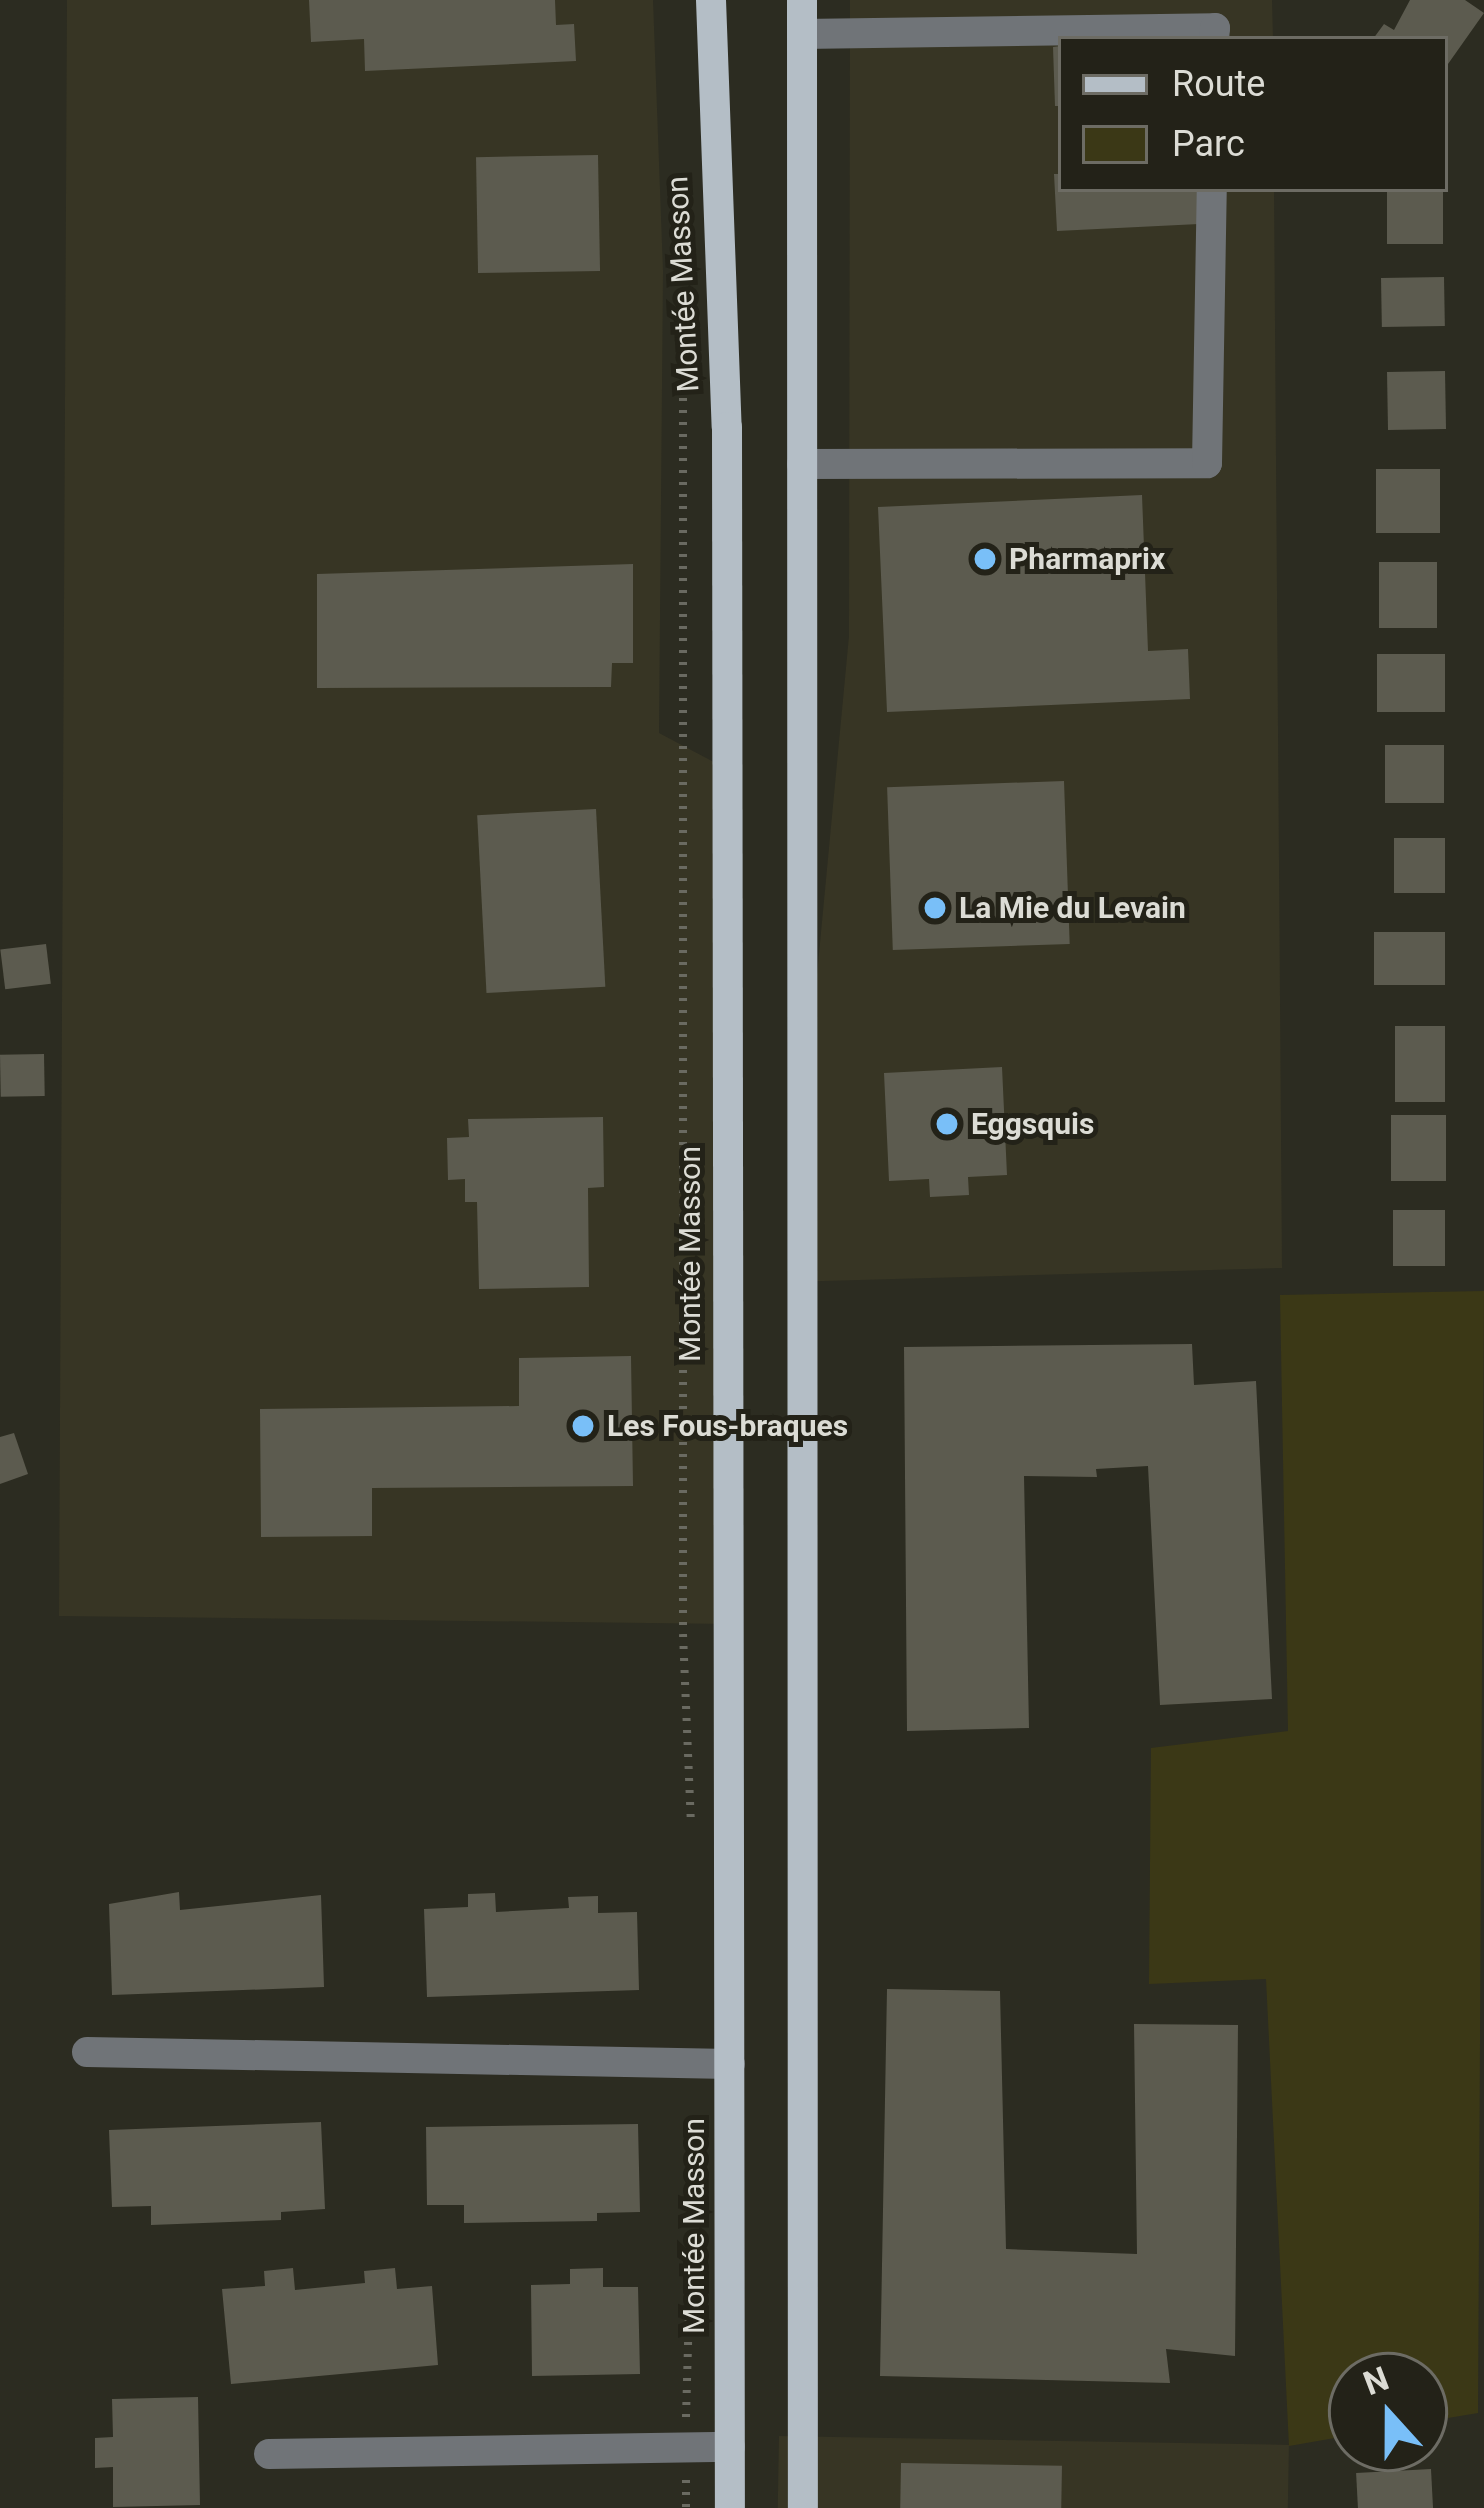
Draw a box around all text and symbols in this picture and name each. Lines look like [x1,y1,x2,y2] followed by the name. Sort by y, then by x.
[1058,36,1448,192] legend
[1172,63,1265,105] text: Route
[1172,123,1245,165] text: Parc
[659,175,707,393] street label: Montée Masson
[1009,541,1165,577] place label: Pharmaprix
[972,546,998,572] marker: Pharmaprix
[959,890,1186,926] place label: La Mie du Levain
[922,895,948,921] marker: La Mie du Levain
[971,1106,1094,1142] place label: Eggsquis
[934,1111,960,1137] marker: Eggsquis
[672,1146,708,1362] street label: Montée Masson
[607,1408,848,1444] place label: Les Fous-braques
[570,1413,596,1439] marker: Les Fous-braques
[676,2118,712,2334] street label: Montée Masson
[1328,2352,1448,2472] north arrow
[1358,2358,1394,2403] text: N

